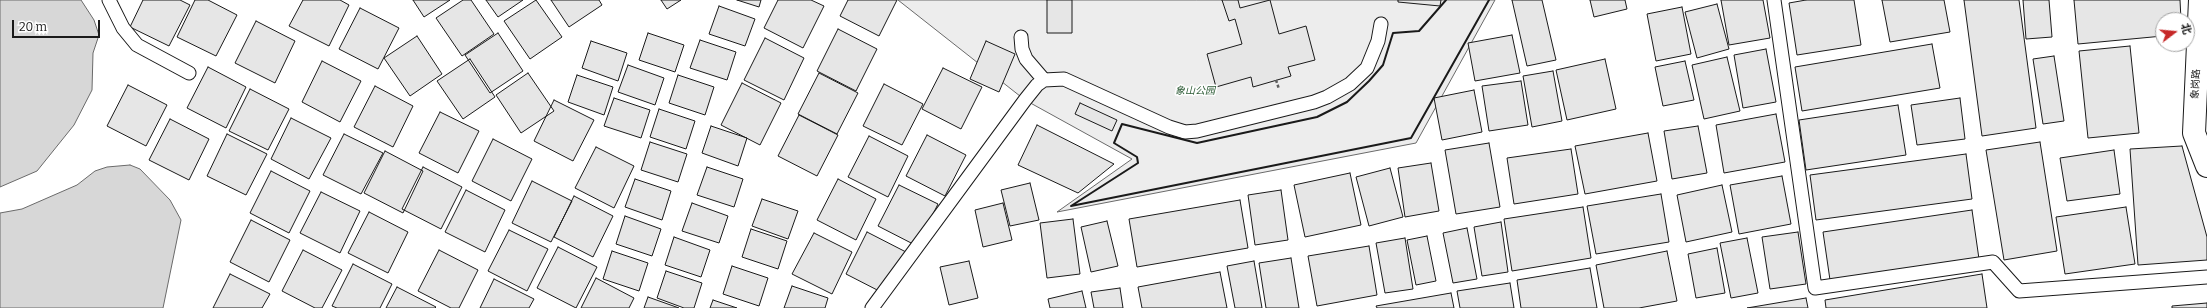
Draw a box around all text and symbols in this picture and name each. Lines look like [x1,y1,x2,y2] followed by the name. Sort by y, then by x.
[14,12,102,38] scale bar
[2155,12,2195,52] north arrow
[19,20,47,34] text: 20 m
[2178,22,2194,36] text: 北
[2189,69,2203,99] street label: 象岗路
[1175,85,1215,97] park label: 象山公园

